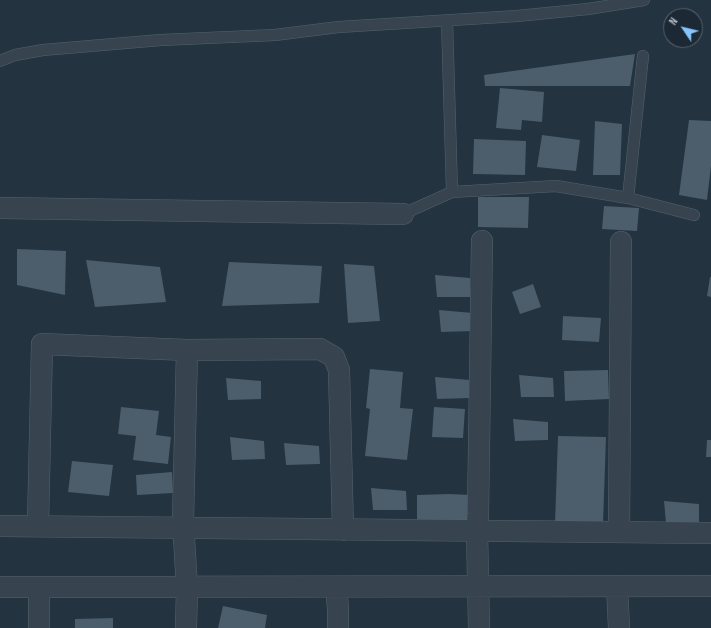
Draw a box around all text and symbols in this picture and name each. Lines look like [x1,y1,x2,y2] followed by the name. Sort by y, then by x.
[663,8,703,48] north arrow
[667,15,681,28] text: N

